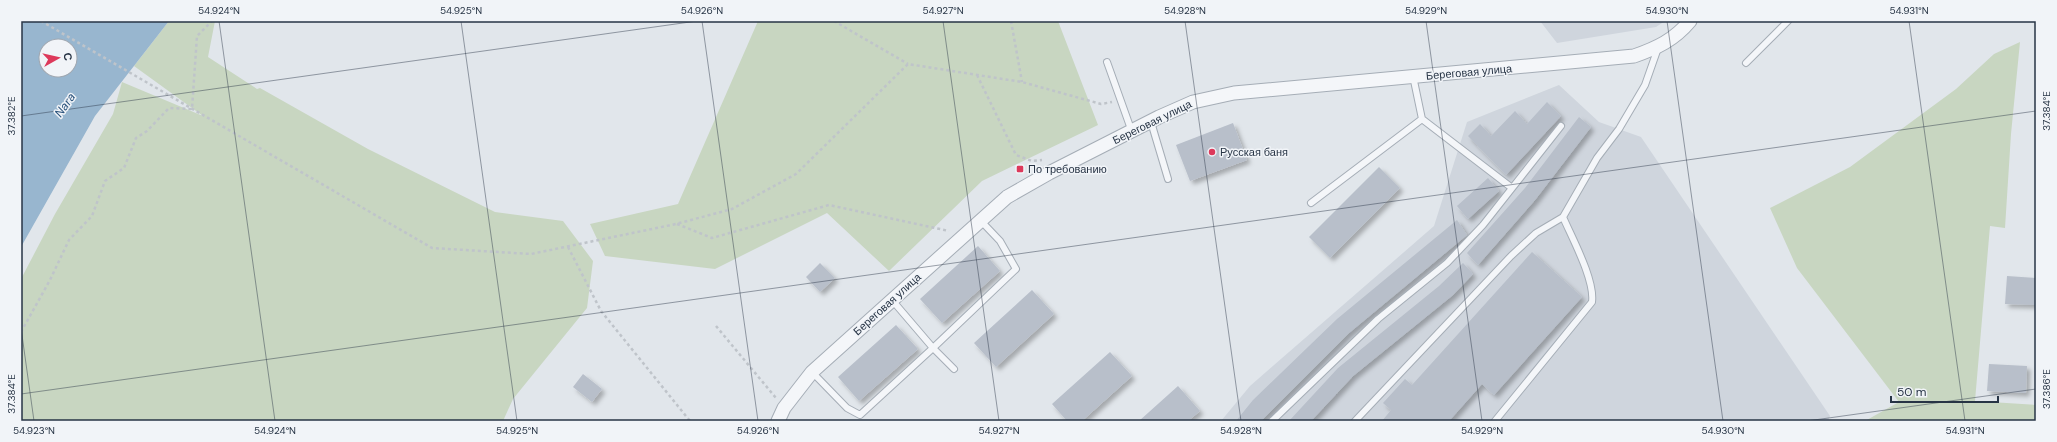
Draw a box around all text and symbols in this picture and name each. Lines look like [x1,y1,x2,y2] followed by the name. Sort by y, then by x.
[198,4,240,17] text: 54.924°N
[440,4,482,17] text: 54.925°N
[681,4,723,17] text: 54.926°N
[922,4,964,17] text: 54.927°N
[1164,4,1206,17] text: 54.928°N
[1405,4,1447,17] text: 54.929°N
[1645,4,1689,17] text: 54.930°N
[1889,4,1929,17] text: 54.931°N
[38,38,78,78] north arrow
[60,52,75,62] text: С
[1425,61,1514,83] street label: Береговая улица
[51,89,79,120] water label: Nara
[2040,91,2053,131] text: 37.384°E
[5,96,18,136] text: 37.382°E
[1110,96,1195,147] street label: Береговая улица
[1220,145,1288,159] place label: Русская баня
[1207,147,1217,157] marker: Русская баня
[1028,162,1107,176] place label: По требованию
[1015,164,1025,174] marker: По требованию
[850,269,924,338] street label: Береговая улица
[2040,369,2053,409] text: 37.386°E
[5,374,18,414] text: 37.384°E
[1891,378,1998,404] scale bar
[1897,384,1926,400] text: 50 m
[13,424,55,437] text: 54.923°N
[254,424,296,437] text: 54.924°N
[496,424,538,437] text: 54.925°N
[737,424,779,437] text: 54.926°N
[978,424,1020,437] text: 54.927°N
[1220,424,1262,437] text: 54.928°N
[1461,424,1503,437] text: 54.929°N
[1701,424,1745,437] text: 54.930°N
[1945,424,1985,437] text: 54.931°N

